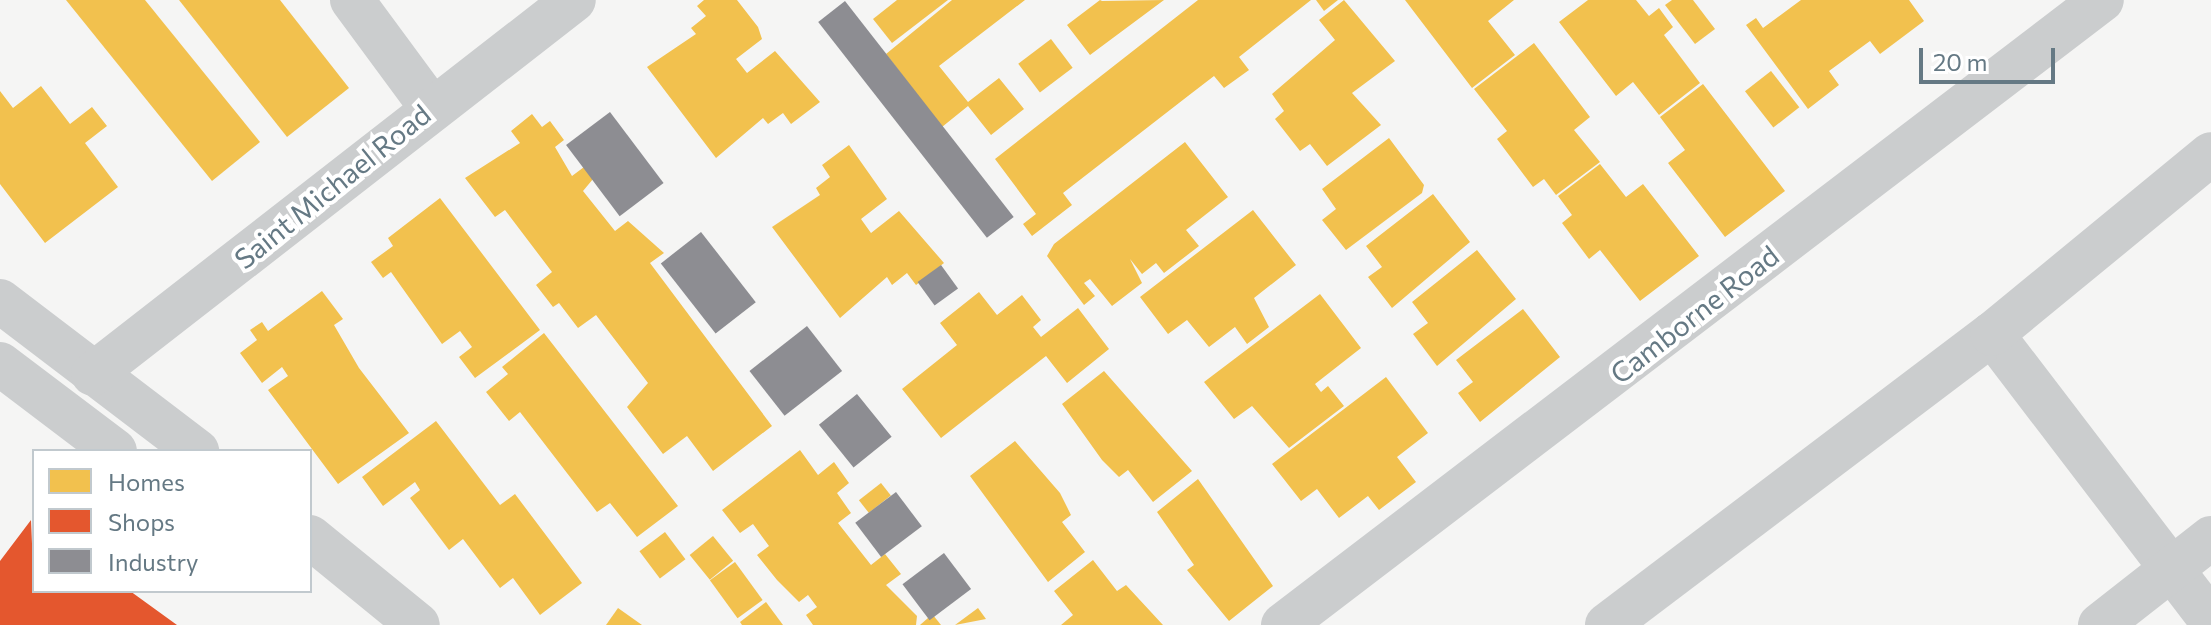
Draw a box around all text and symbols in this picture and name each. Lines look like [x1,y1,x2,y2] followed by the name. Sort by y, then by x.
[1923,32,2059,82] scale bar
[1933,47,1987,76] text: 20 m
[227,97,437,275] street label: Saint Michael Road
[1603,238,1785,390] street label: Camborne Road
[32,449,312,593] legend
[108,467,185,496] text: Homes
[108,507,175,536] text: Shops
[108,547,198,576] text: Industry

